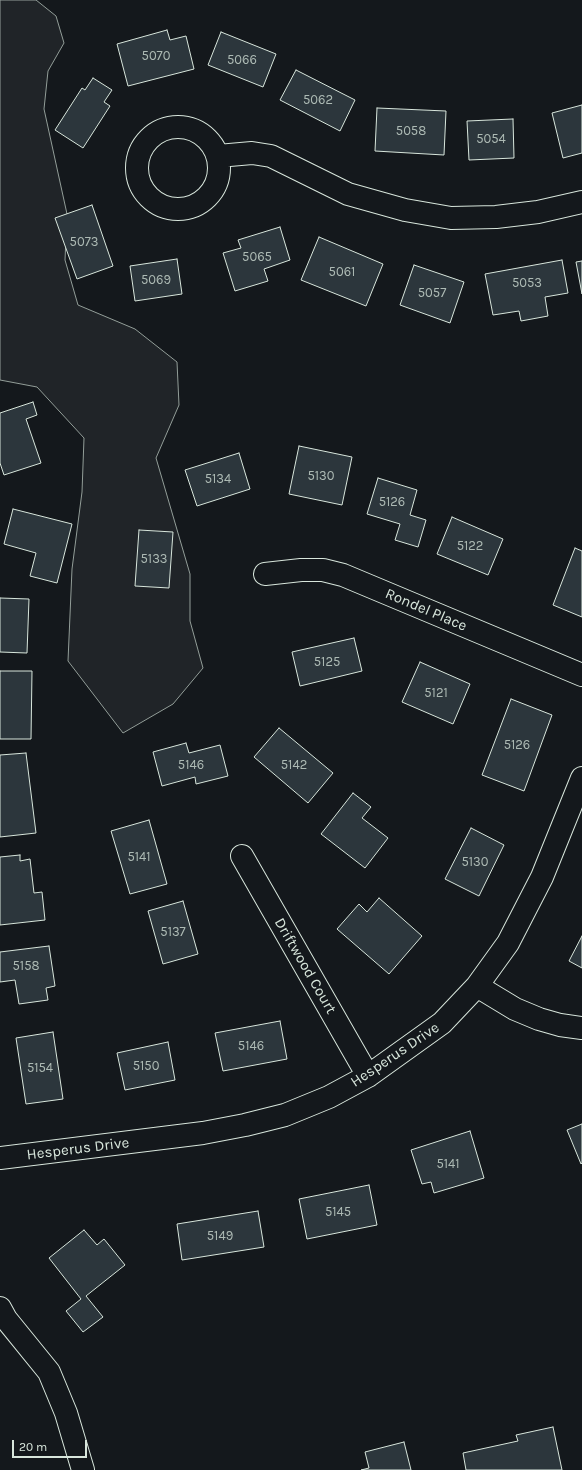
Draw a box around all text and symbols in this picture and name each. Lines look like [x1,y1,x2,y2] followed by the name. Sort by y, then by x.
[142,48,170,64] house number: 5070
[227,52,257,68] house number: 5066
[303,92,333,108] house number: 5062
[396,123,426,139] house number: 5058
[476,131,506,147] house number: 5054
[70,234,98,250] house number: 5073
[242,249,272,265] house number: 5065
[329,264,355,280] house number: 5061
[141,272,171,288] house number: 5069
[512,275,542,291] house number: 5053
[418,285,446,301] house number: 5057
[307,468,335,484] house number: 5130
[205,471,231,487] house number: 5134
[379,494,405,510] house number: 5126
[457,538,483,554] house number: 5122
[141,551,167,567] house number: 5133
[382,585,470,635] street label: Rondel Place
[314,654,340,670] house number: 5125
[424,685,448,701] house number: 5121
[504,737,530,753] house number: 5126
[178,757,204,773] house number: 5146
[281,757,307,773] house number: 5142
[127,849,151,865] house number: 5141
[461,854,489,870] house number: 5130
[270,915,340,1017] street label: Driftwood Court
[160,924,186,940] house number: 5137
[13,958,39,974] house number: 5158
[347,1019,443,1091] street label: Hesperus Drive
[238,1038,264,1054] house number: 5146
[133,1058,159,1074] house number: 5150
[27,1060,53,1076] house number: 5154
[26,1134,130,1164] street label: Hesperus Drive
[436,1156,460,1172] house number: 5141
[325,1204,351,1220] house number: 5145
[207,1228,233,1244] house number: 5149
[14,1432,89,1458] scale bar
[19,1440,47,1454] text: 20 m

